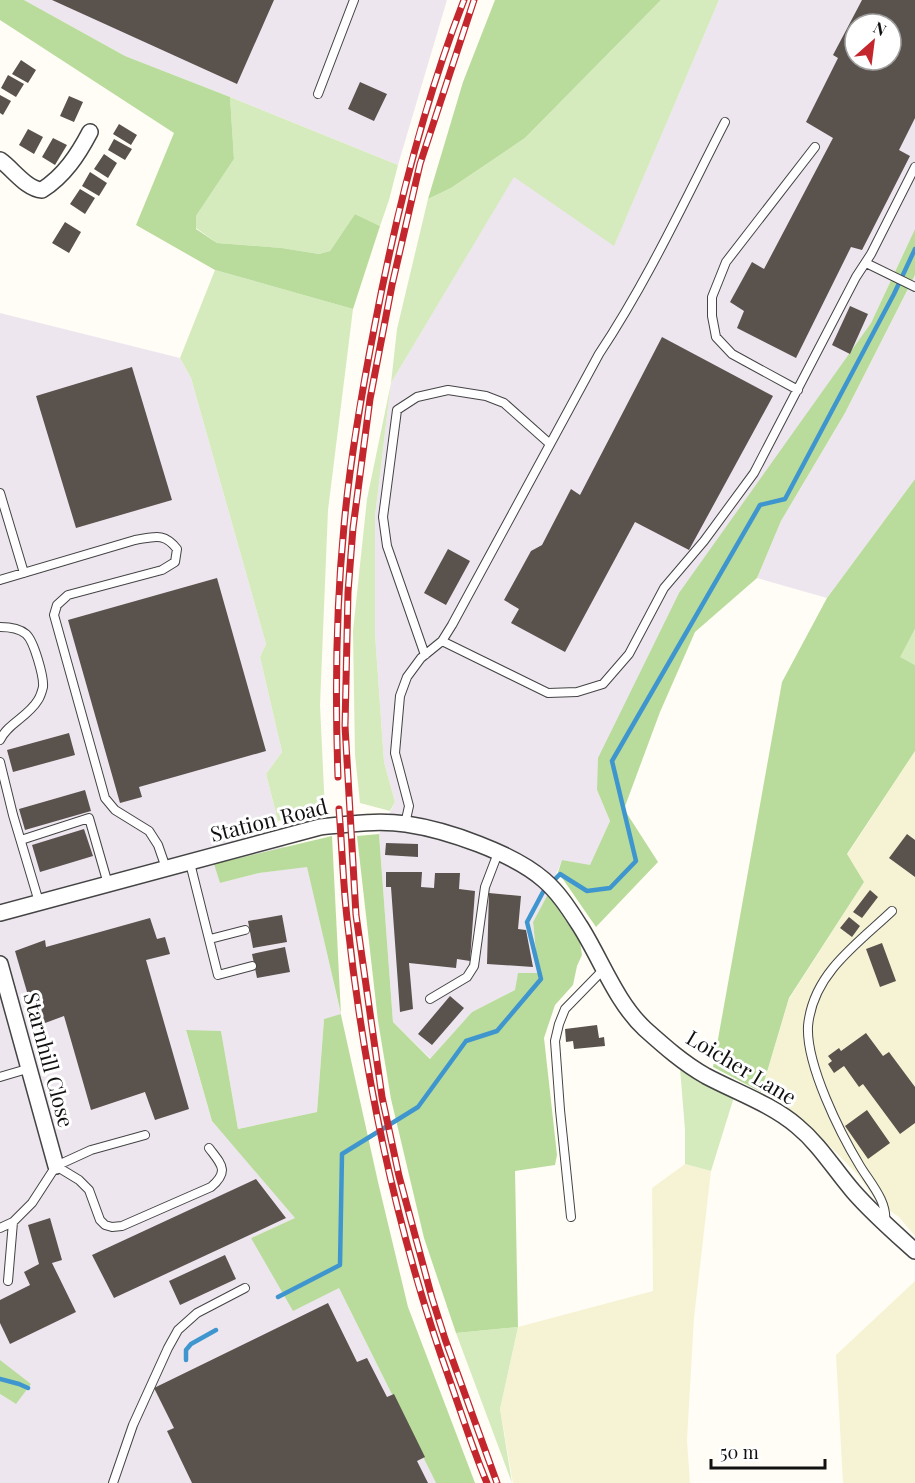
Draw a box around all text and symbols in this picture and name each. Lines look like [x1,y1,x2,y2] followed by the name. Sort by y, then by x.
[843,12,903,72] north arrow
[870,16,891,41] text: N
[207,791,330,847] street label: Station Road
[18,989,81,1130] street label: Starnhill Close
[682,1023,802,1110] street label: Loicher Lane
[711,1432,825,1470] scale bar
[720,1440,759,1464] text: 50 m

